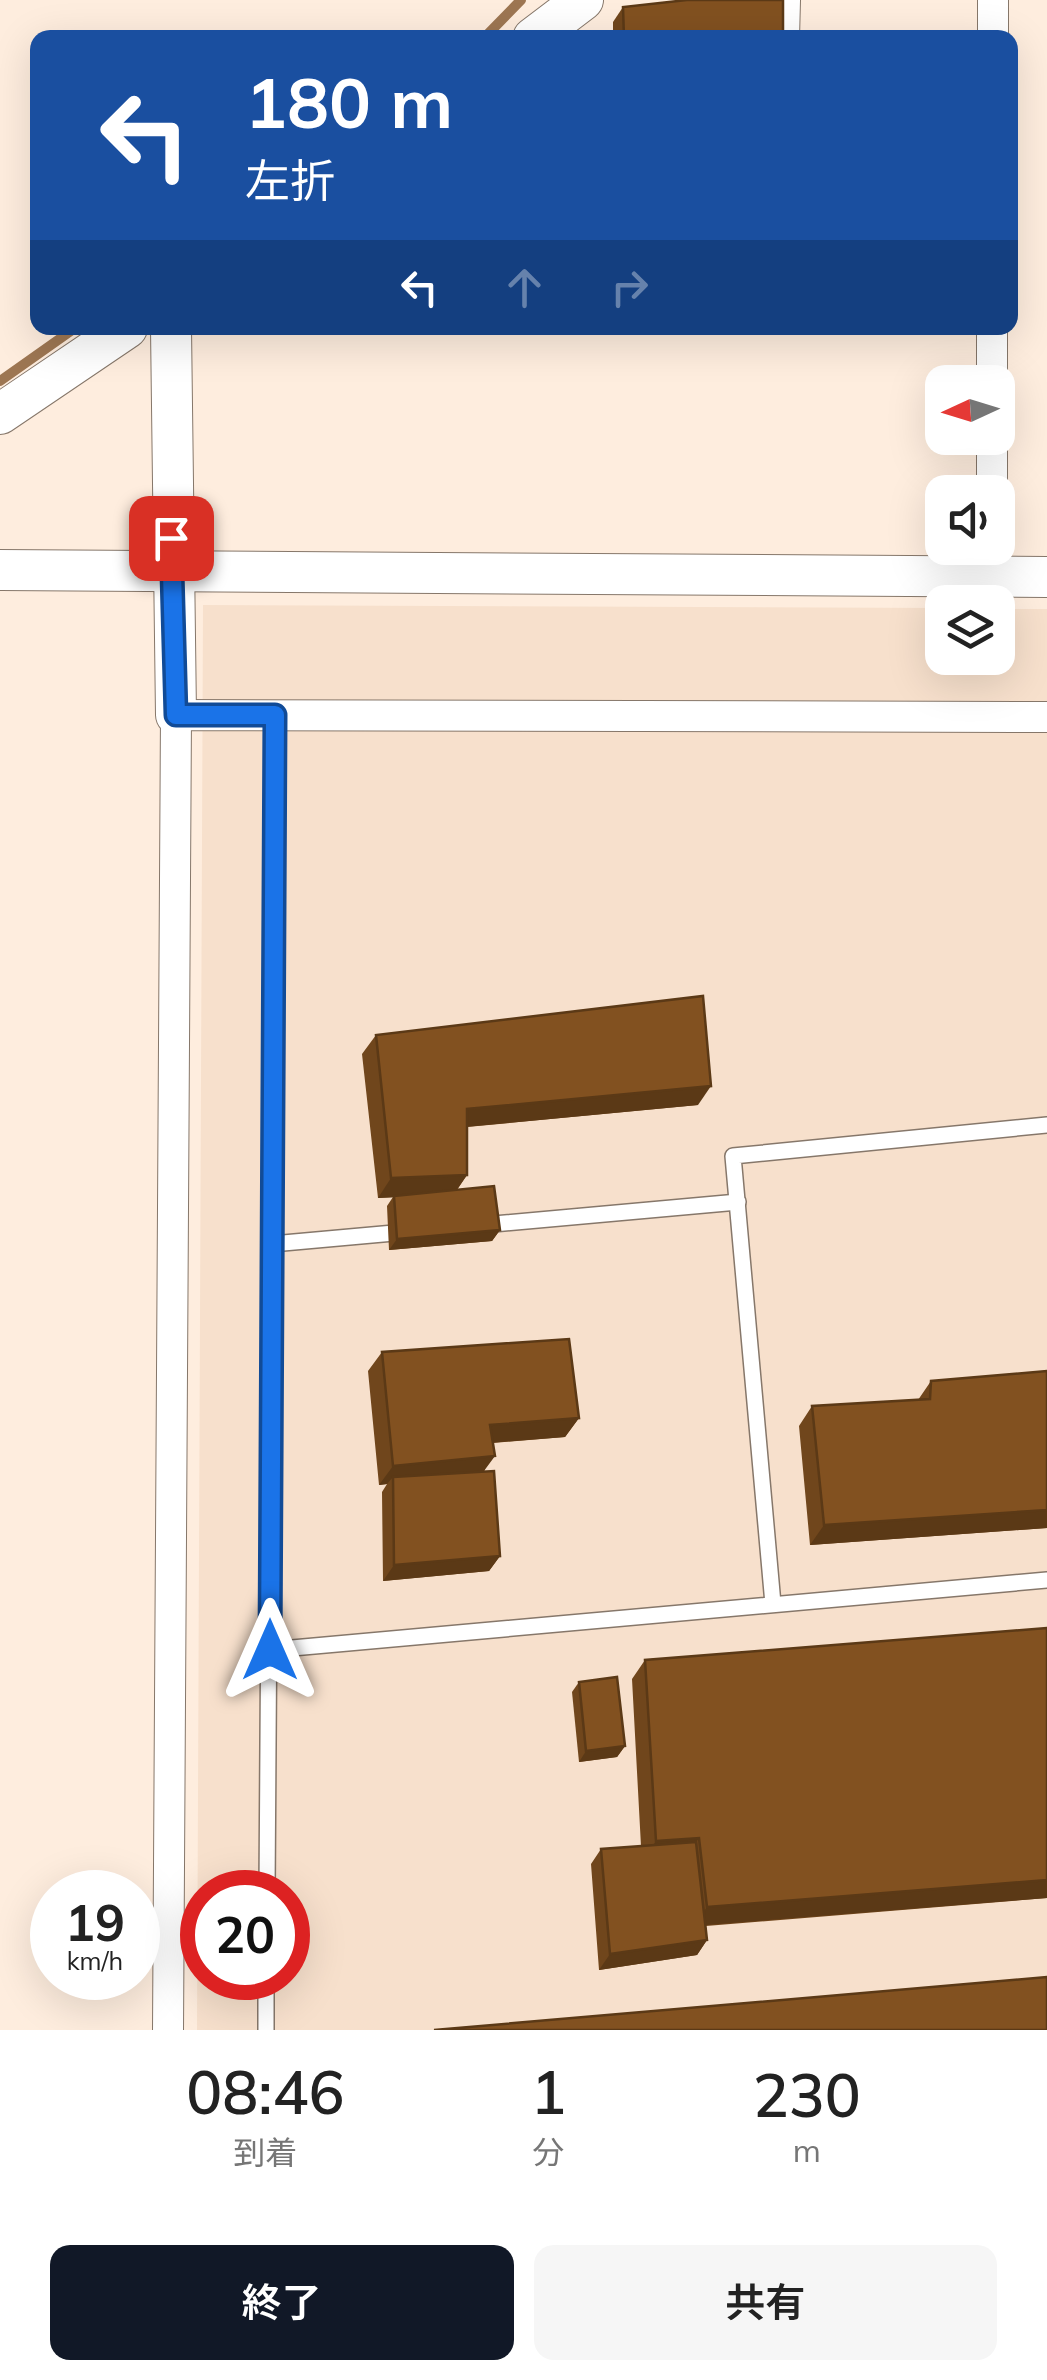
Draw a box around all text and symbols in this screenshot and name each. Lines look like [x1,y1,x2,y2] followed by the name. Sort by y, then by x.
[245,58,453,146] text: 180 m
[80,70,210,200] icon: left
[245,152,335,208] text: 左折
[392,260,447,315] icon: left
[497,260,552,315] icon: ahead
[602,260,657,315] icon: right
[925,365,1015,455] north arrow
[925,365,1015,675] map controls
[925,475,1015,565] button: sound
[129,496,214,581] pin
[144,511,199,566] icon: arrive
[925,585,1015,675] button: layers
[218,1598,322,1702] position arrow
[180,1870,310,2000] speed limit sign: 20
[65,1891,125,1954] text: 19
[67,1945,123,1976] text: km/h
[186,2054,344,2129] text: 08:46
[531,2054,567,2129] text: 1
[753,2057,861,2132] text: 230
[793,2130,821,2170] text: m
[233,2132,297,2172] text: 到着
[533,2132,565,2172] text: 分
[50,2245,514,2360] button: 終了
[534,2245,997,2360] button: 共有

